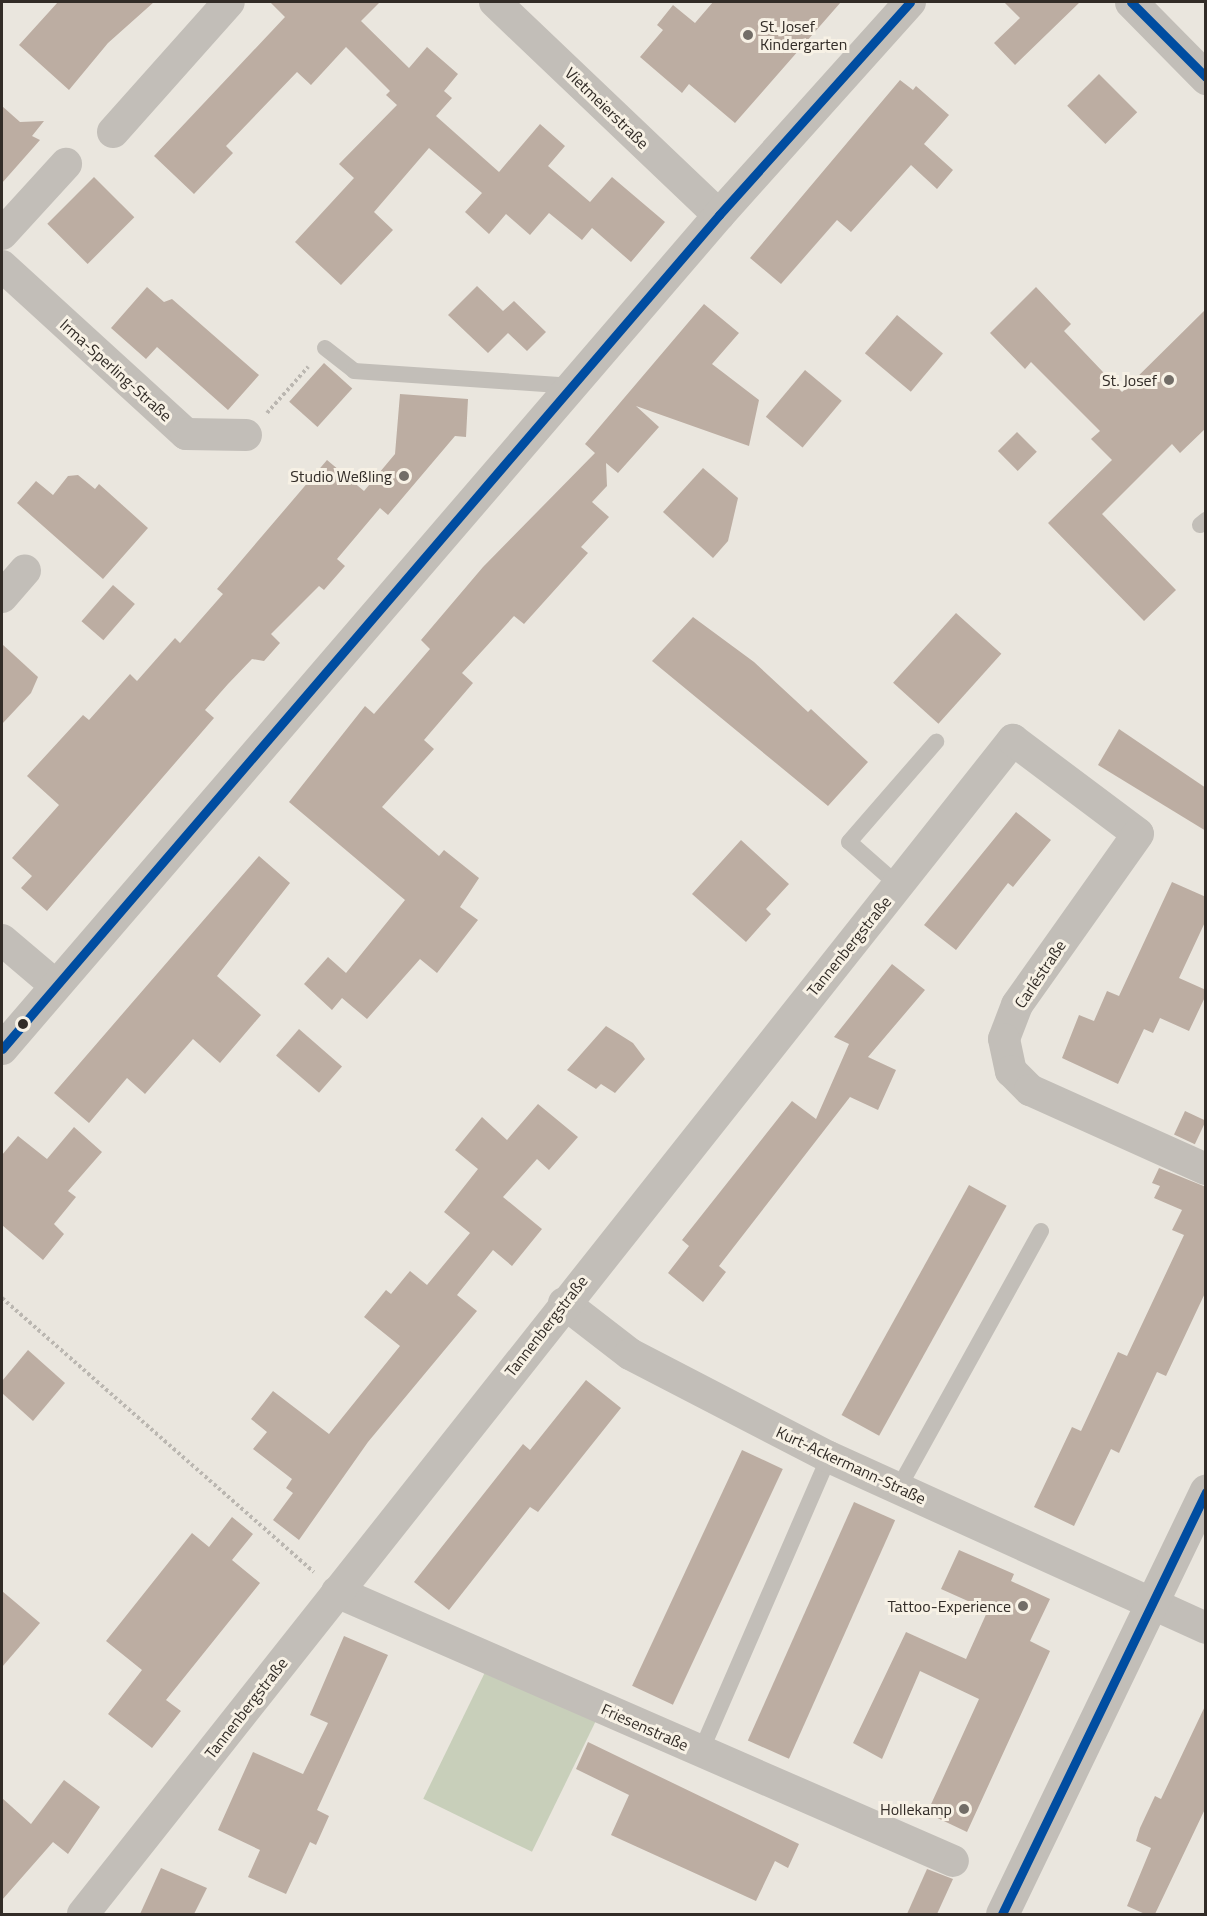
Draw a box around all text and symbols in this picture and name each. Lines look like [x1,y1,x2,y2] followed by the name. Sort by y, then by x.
[760,16,847,54] place label: St. Josef Kindergarten
[741,28,755,42] marker: St. Josef Kindergarten
[561,63,653,153] street label: Vietmeierstraße
[56,315,176,425] street label: Irma-Sperling-Straße
[1102,370,1157,390] place label: St. Josef
[1162,373,1176,387] marker: St. Josef
[290,466,392,486] place label: Studio Weßling
[397,469,411,483] marker: Studio Weßling
[803,892,895,1000] street label: Tannenbergstraße
[1010,936,1070,1012] street label: Carléstraße
[17,1018,29,1030] unlabelled marker
[501,1272,591,1380] street label: Tannenbergstraße
[773,1422,929,1508] street label: Kurt-Ackermann-Straße
[888,1596,1011,1616] place label: Tattoo-Experience
[1016,1599,1030,1613] marker: Tattoo-Experience
[201,1654,291,1762] street label: Tannenbergstraße
[599,1699,691,1755] street label: Friesenstraße
[880,1799,952,1819] place label: Hollekamp
[957,1802,971,1816] marker: Hollekamp

